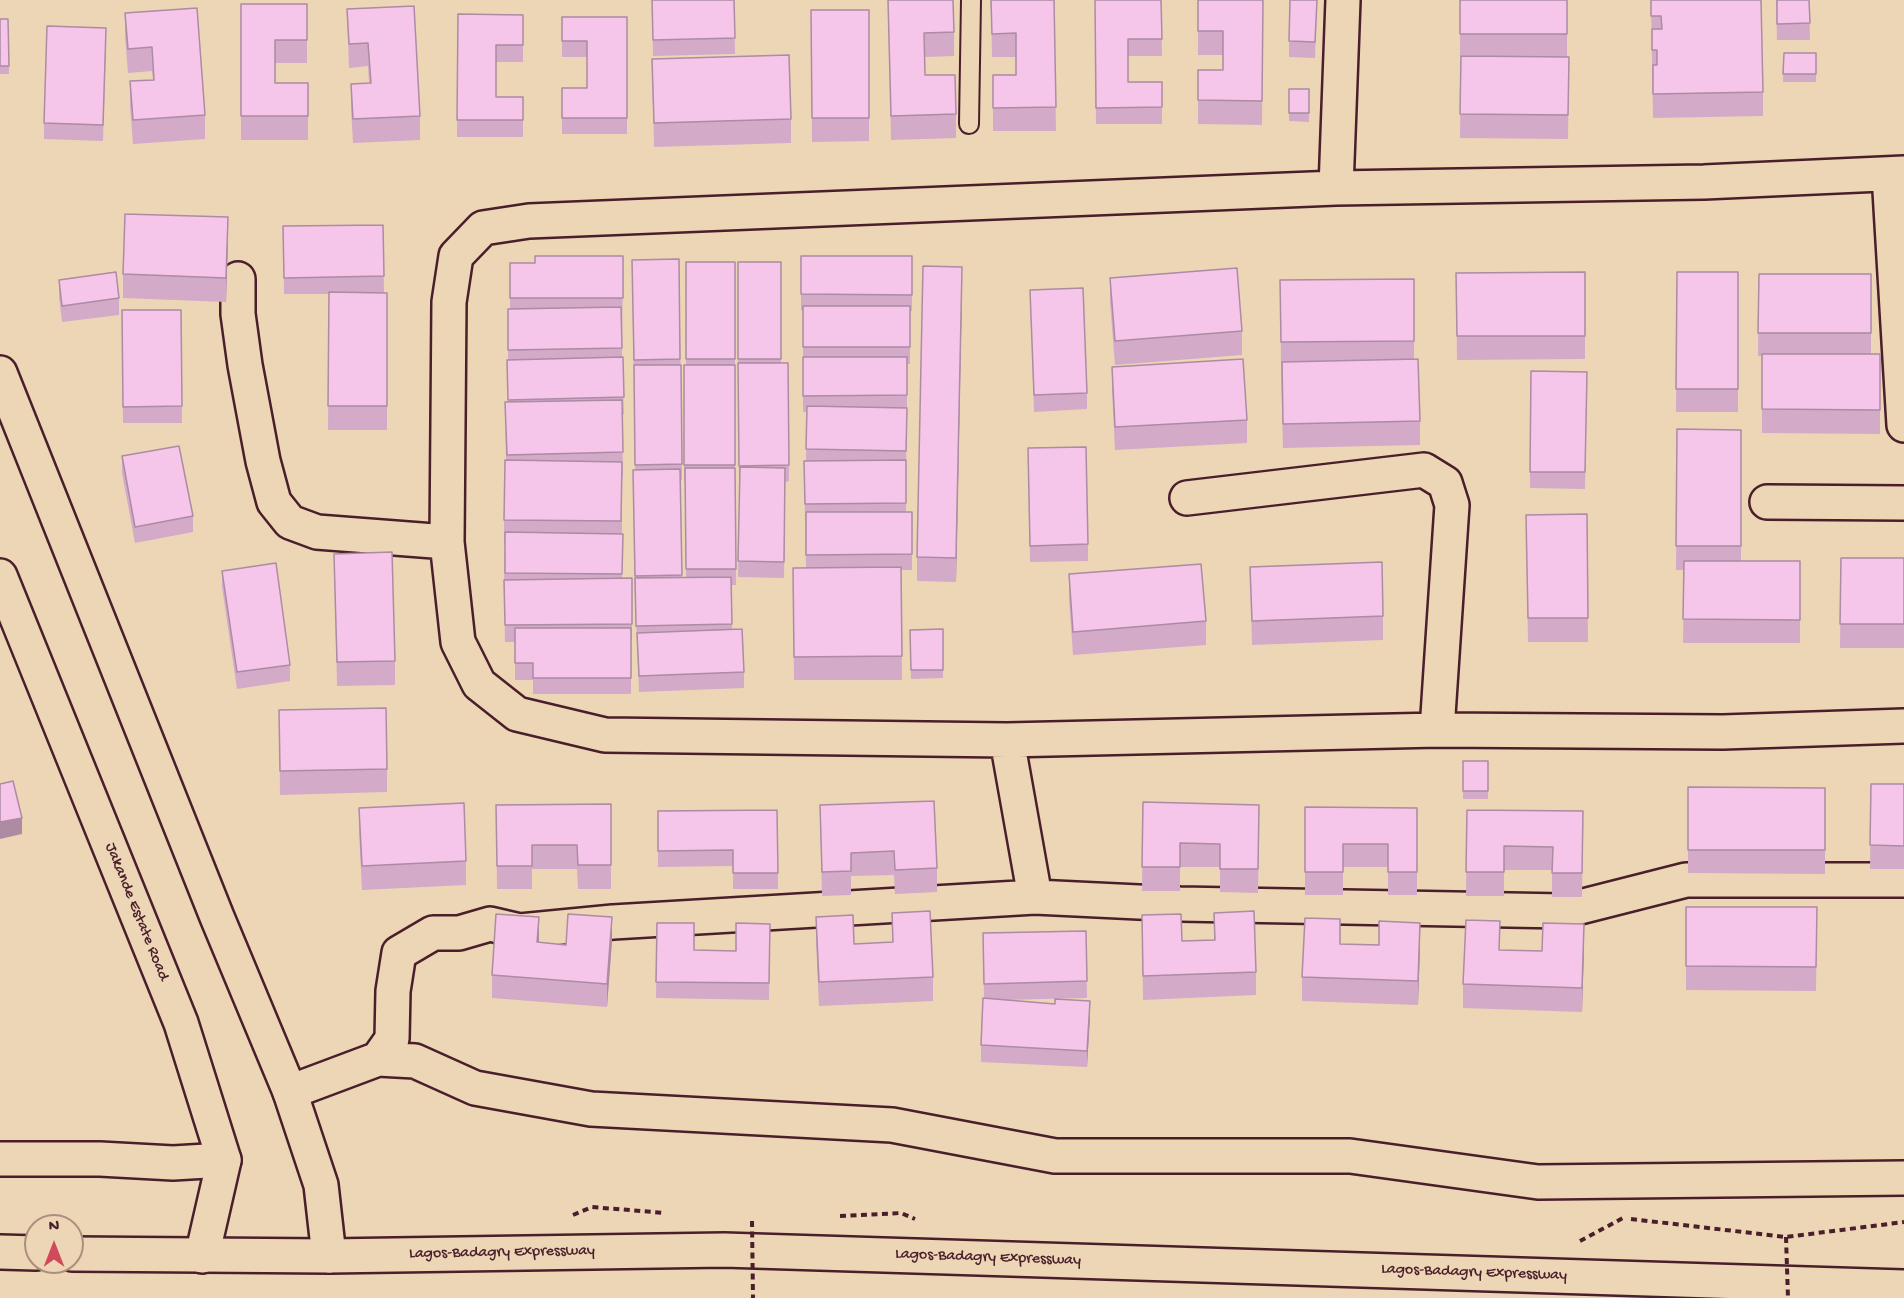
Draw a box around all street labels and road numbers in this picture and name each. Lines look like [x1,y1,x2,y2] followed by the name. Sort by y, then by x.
[100,840,172,984] street label: Jakande Estate Road
[409,1242,595,1264] street label: Lagos-Badagry Expressway
[895,1245,1081,1271] street label: Lagos-Badagry Expressway
[1381,1260,1567,1286] street label: Lagos-Badagry Expressway

